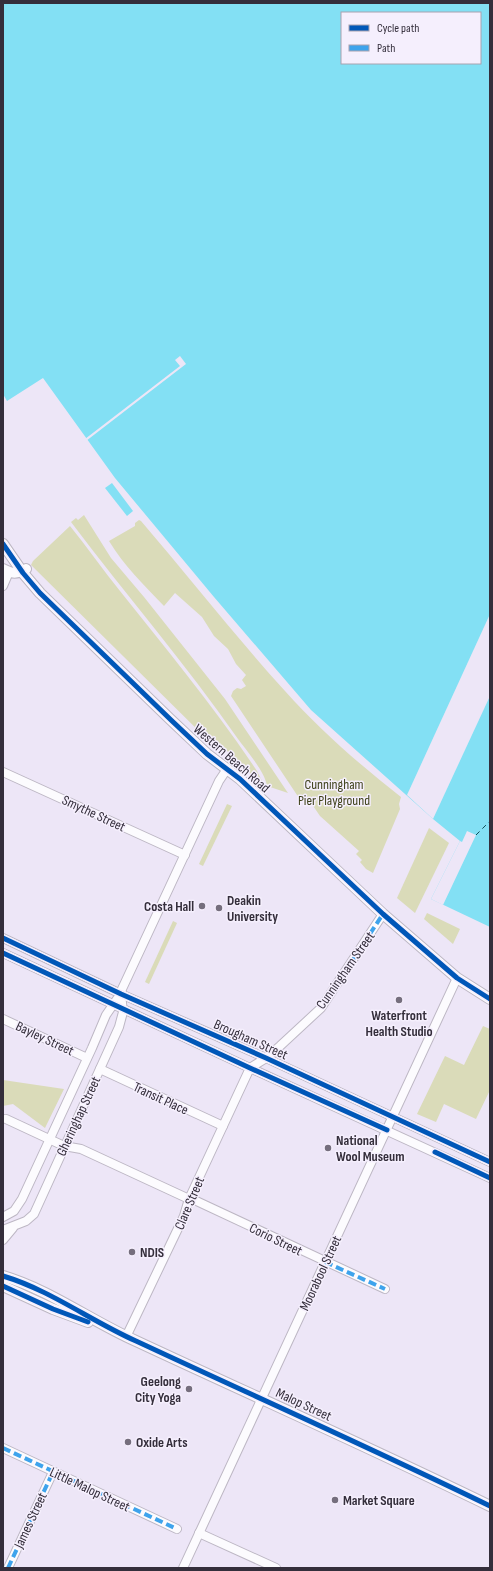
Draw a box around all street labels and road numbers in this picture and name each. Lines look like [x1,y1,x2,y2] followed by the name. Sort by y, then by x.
[190,720,274,796] street label: Western Beach Road
[59,791,128,836] street label: Smythe Street
[312,928,378,1012] street label: Cunningham Street
[211,1016,291,1063] street label: Brougham Street
[13,1018,77,1059] street label: Bayley Street
[53,1074,104,1159] street label: Gheringhap Street
[130,1078,191,1119] street label: Transit Place
[171,1174,208,1232] street label: Clare Street
[247,1219,305,1260] street label: Corio Street
[296,1233,345,1313] street label: Moorabool Street
[273,1384,334,1425] street label: Malop Street
[47,1463,133,1515] street label: Little Malop Street
[10,1490,51,1552] street label: James Street

